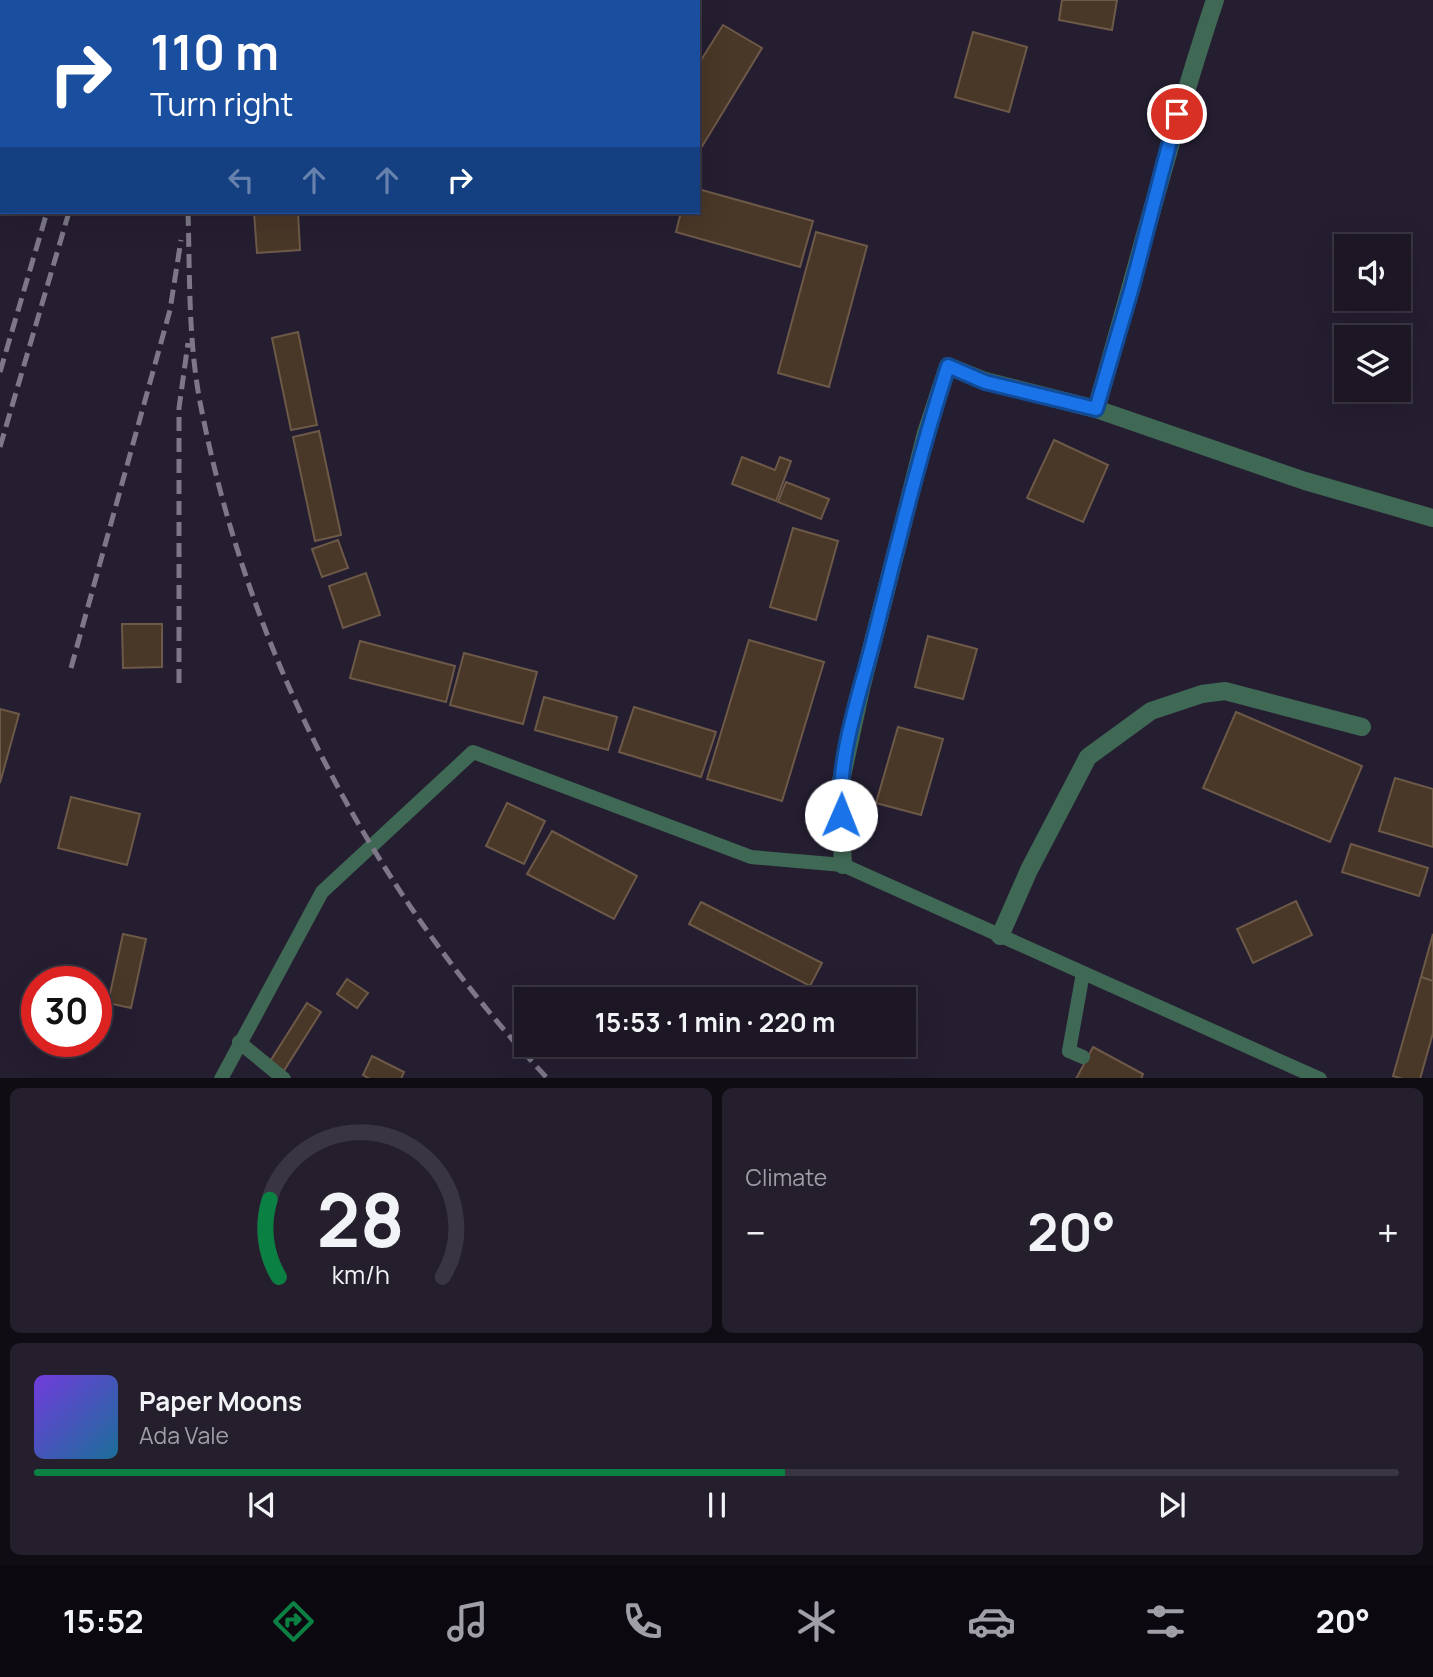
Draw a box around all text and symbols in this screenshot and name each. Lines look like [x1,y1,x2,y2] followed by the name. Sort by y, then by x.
[150,18,279,85] text: 110 m
[35,28,126,119] icon: right
[150,82,293,126] text: Turn right
[1147,84,1207,144] pin
[1158,95,1196,133] icon: arrive
[222,161,260,199] icon: left
[295,161,333,199] icon: ahead
[368,161,406,199] icon: ahead
[441,161,479,199] icon: right
[1334,234,1411,402] map controls
[1334,234,1411,311] button: sound
[1334,325,1411,402] button: layers
[804,778,878,852] position arrow
[21,966,112,1057] speed limit sign: 30
[595,1004,835,1040] text: 15:53 · 1 min · 220 m
[746,1161,827,1193] text: Climate
[317,1169,405,1269] text: 28
[1027,1196,1116,1267] text: 20°
[746,1206,766,1258] text: −
[1377,1206,1399,1258] text: +
[332,1256,390,1291] text: km/h
[139,1383,302,1419] text: Paper Moons
[139,1419,229,1451] text: Ada Vale
[243,1486,281,1524] icon: previous
[698,1486,736,1524] icon: pause
[1153,1486,1191,1524] icon: next
[269,1597,318,1646] icon: directions
[443,1597,492,1646] icon: music
[618,1597,667,1646] icon: phone
[792,1597,841,1646] icon: climate
[967,1597,1016,1646] icon: car
[1141,1597,1190,1646] icon: filters
[63,1599,143,1643] text: 15:52
[1316,1599,1370,1643] text: 20°

